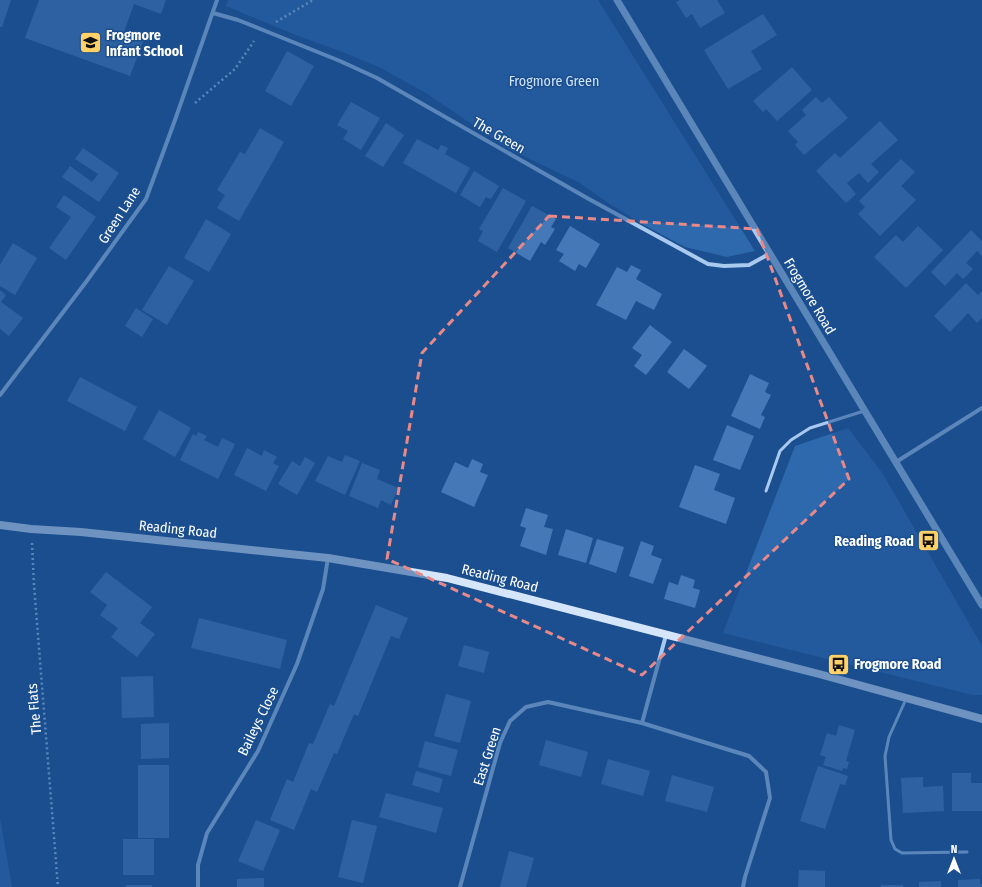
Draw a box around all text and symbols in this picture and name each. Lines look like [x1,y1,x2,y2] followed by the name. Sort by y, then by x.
[106,27,183,60] place label: Frogmore Infant School
[78,30,104,56] school or university icon: Frogmore Infant School
[509,73,599,90] park label: Frogmore Green
[469,114,528,157] street label: The Green
[95,184,144,247] street label: Green Lane
[780,255,839,337] street label: Frogmore Road
[138,517,218,542] street label: Reading Road
[916,528,942,554] bus stop icon: Reading Road
[834,533,914,550] place label: Reading Road
[460,561,540,596] street label: Reading Road
[826,651,852,677] bus stop icon: Frogmore Road
[854,656,941,673] place label: Frogmore Road
[24,683,45,735] street label: The Flats
[234,684,283,759] street label: Baileys Close
[470,725,505,788] street label: East Green
[934,839,974,879] north arrow
[951,843,957,856] text: N

